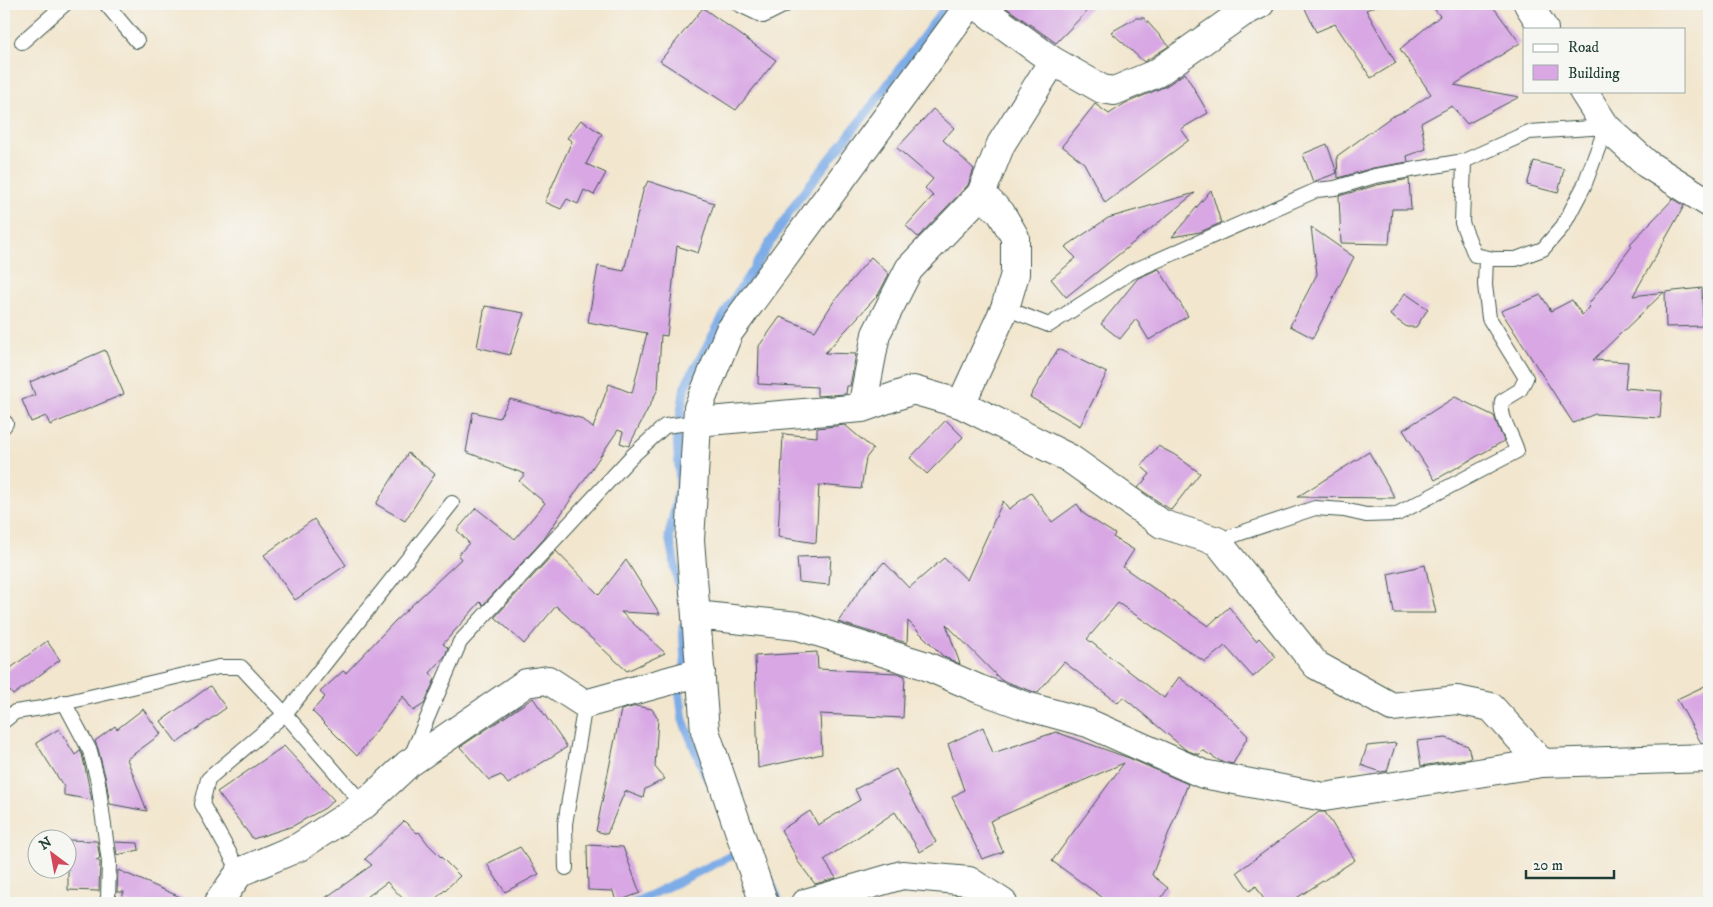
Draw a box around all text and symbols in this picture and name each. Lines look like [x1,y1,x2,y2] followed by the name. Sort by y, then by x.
[1523,28,1686,92] legend
[1568,38,1600,57] text: Road
[1568,64,1620,83] text: Building
[28,830,78,880] north arrow
[36,833,56,855] text: N
[1526,847,1613,879] scale bar
[1533,856,1563,875] text: 20 m

